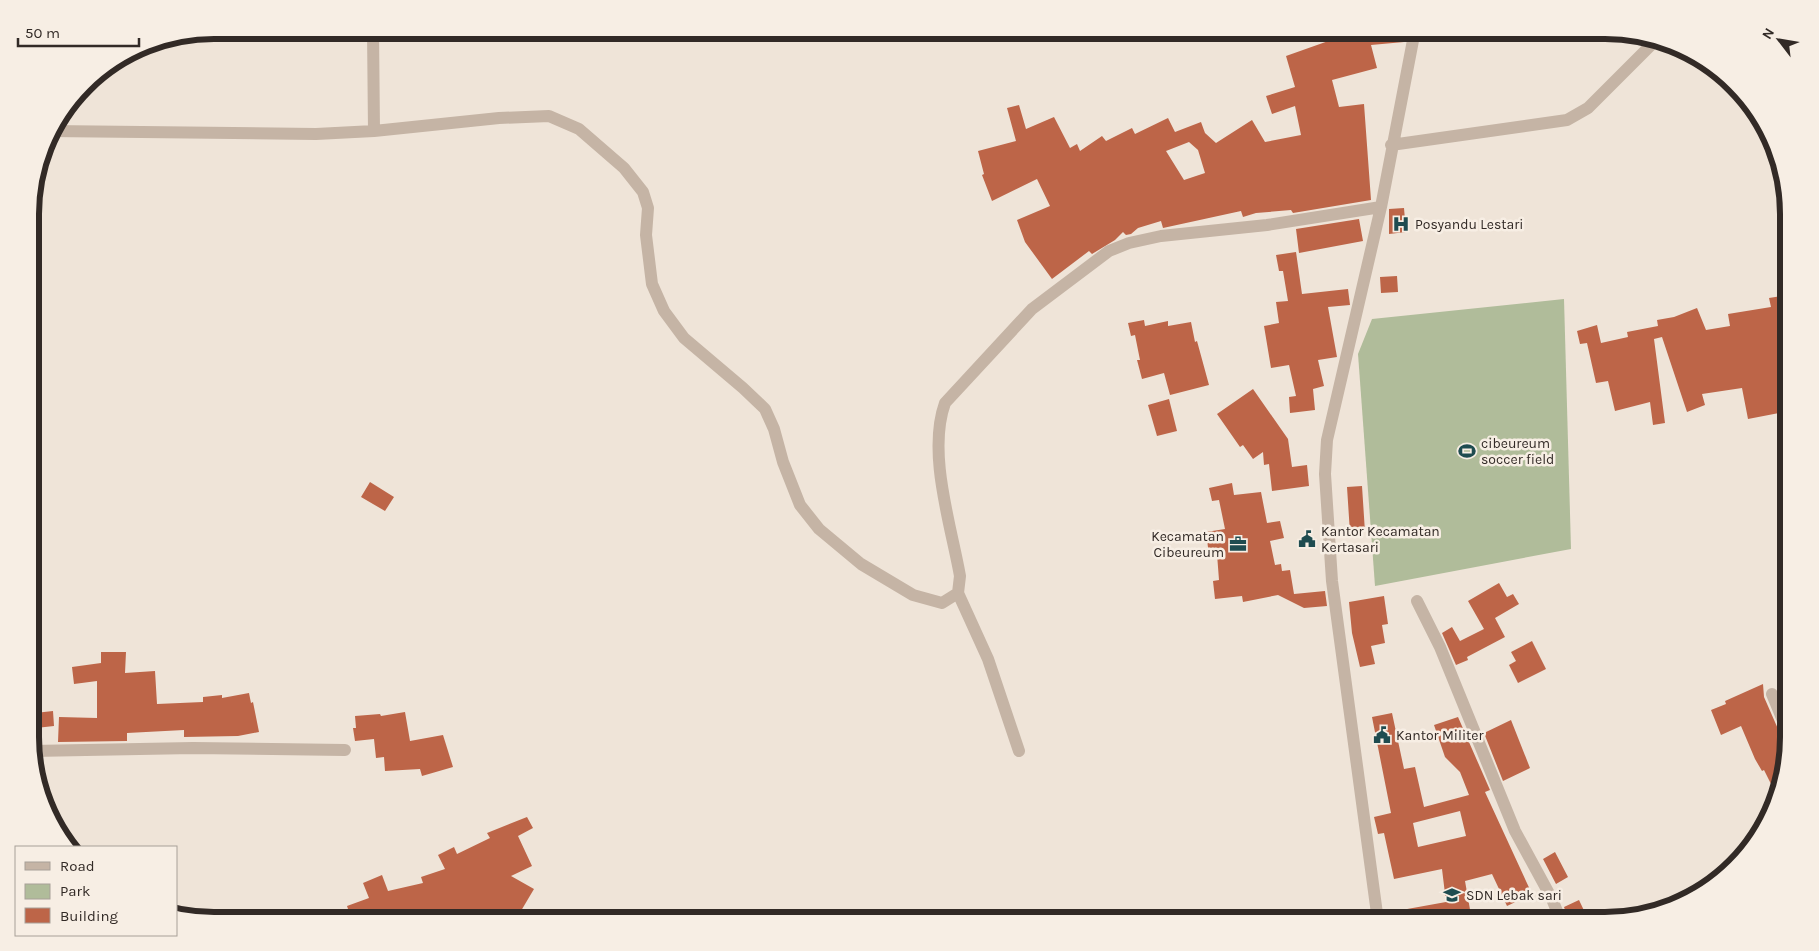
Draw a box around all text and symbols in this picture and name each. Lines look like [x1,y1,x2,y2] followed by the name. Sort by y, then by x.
[18,15,139,47] scale bar
[1754,15,1804,65] north arrow
[25,24,60,42] text: 50 m
[1758,25,1778,42] text: N
[1391,214,1411,234] hospital icon: Posyandu Lestari
[1415,216,1524,233] place label: Posyandu Lestari
[1481,435,1554,468] place label: cibeureum soccer field
[1457,441,1477,461] sports icon: cibeureum soccer field
[1321,523,1440,556] place label: Kantor Kecamatan Kertasari
[1151,528,1224,561] place label: Kecamatan Cibeureum
[1297,529,1317,549] public building icon: Kantor Kecamatan Kertasari
[1228,534,1248,554] office icon: Kecamatan Cibeureum
[1372,725,1392,745] public building icon: Kantor Militer
[1396,727,1485,744] place label: Kantor Militer
[15,846,178,936] legend
[60,857,95,875] text: Road
[60,882,90,900] text: Park
[1442,885,1462,905] school or university icon: SDN Lebak sari
[1466,887,1562,904] place label: SDN Lebak sari
[60,907,118,925] text: Building

